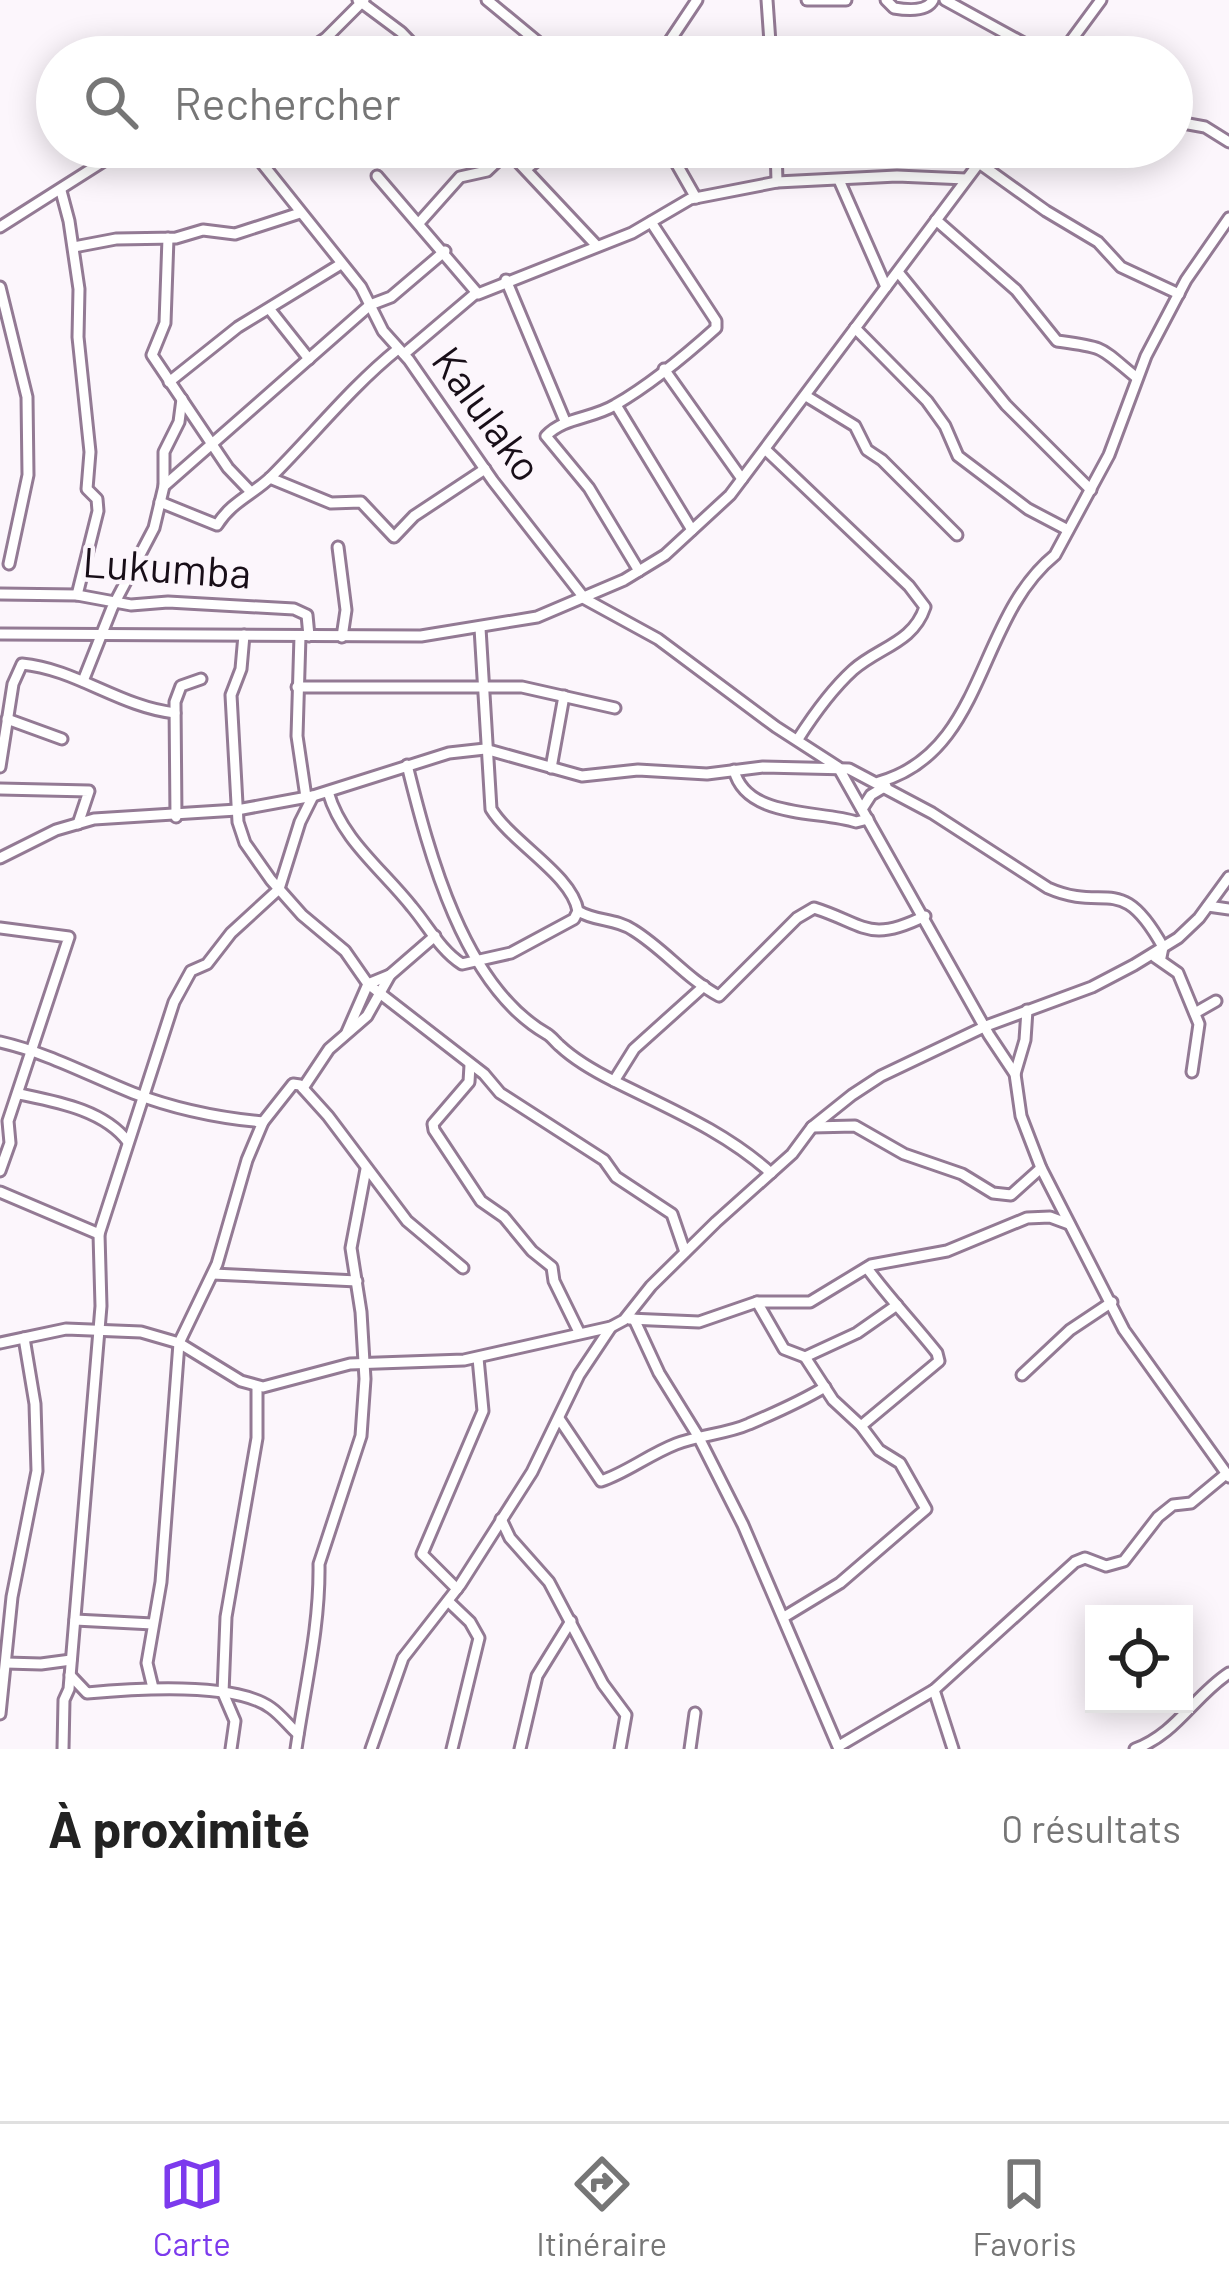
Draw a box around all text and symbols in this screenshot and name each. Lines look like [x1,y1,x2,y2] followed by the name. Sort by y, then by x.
[36,36,1193,168] search box
[78,69,144,135] icon: search
[174,75,401,129] text: Rechercher
[423,336,554,490] street label: Kalulako
[81,535,253,597] street label: Lukumba
[1085,1605,1193,1713] map controls
[1085,1605,1193,1713] button: locate
[48,1797,310,1858] text: À proximité
[1001,1804,1181,1851] text: 0 résultats
[153,2151,231,2263] tab: Carte
[536,2151,667,2263] tab: Itinéraire
[973,2151,1076,2263] tab: Favoris

